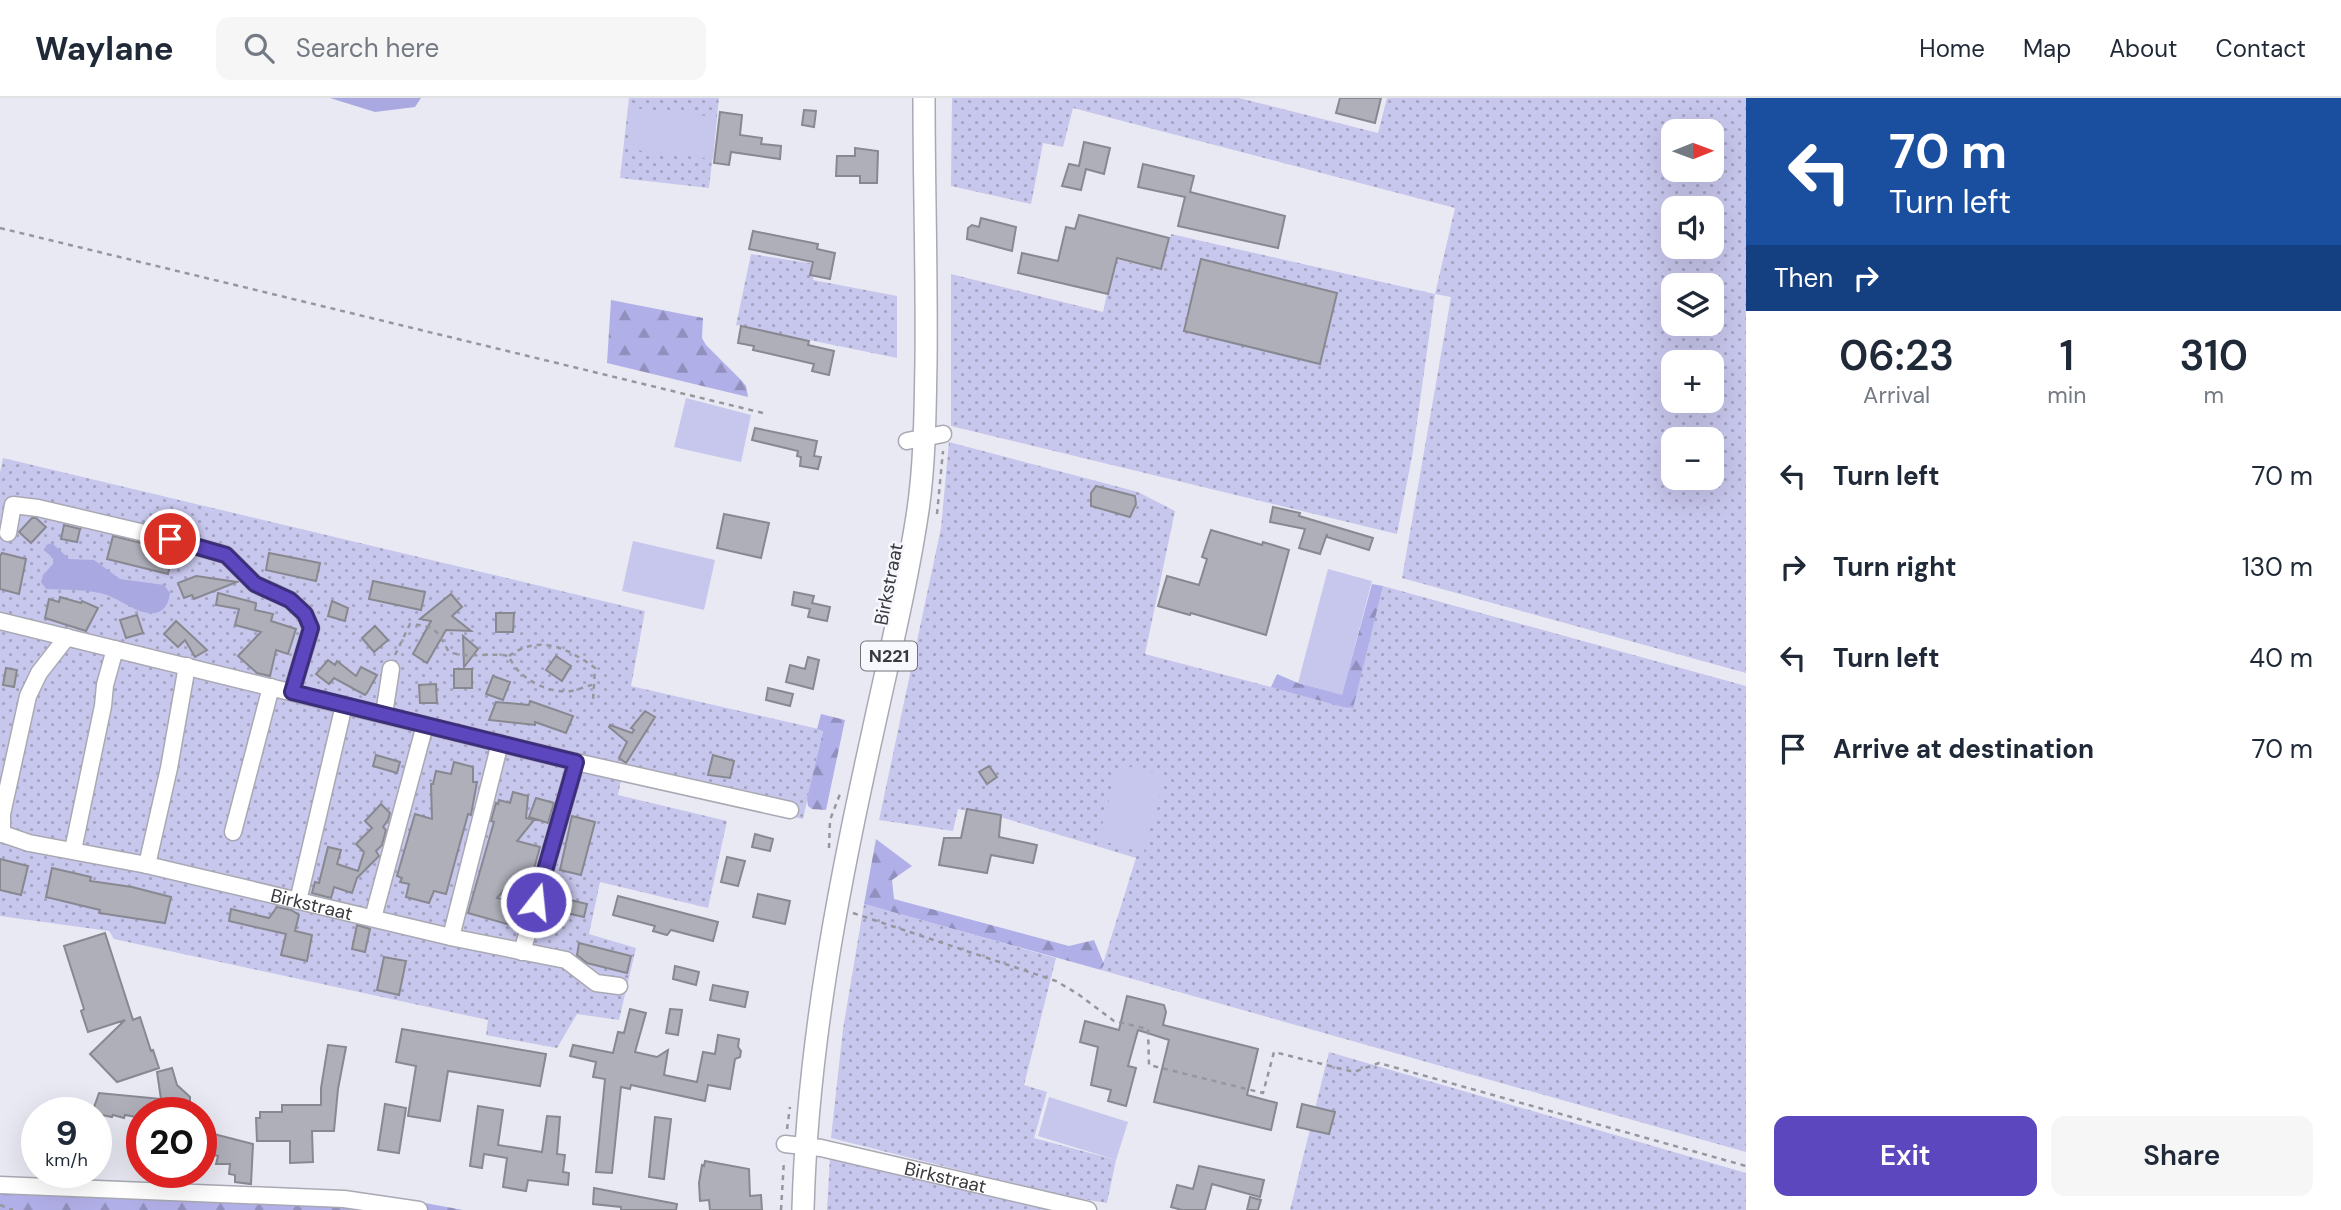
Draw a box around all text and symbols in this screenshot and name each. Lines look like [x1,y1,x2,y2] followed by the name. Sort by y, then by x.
[216,17,706,80] search box
[35,27,174,70] text: Waylane
[240,29,278,67] icon: search
[296,31,439,65] text: Search here
[1919,33,1985,64] text: Home
[2023,33,2071,64] text: Map
[2109,33,2178,64] text: About
[2216,33,2306,64] text: Contact
[1661,119,1724,182] north arrow
[1661,119,1724,490] map controls
[1889,119,2007,183] text: 70 m
[1774,126,1865,217] icon: left
[1889,181,2011,223] text: Turn left
[1661,196,1724,259] button: sound
[1847,259,1885,297] icon: right
[1774,261,1833,295] text: Then
[1661,273,1724,336] button: layers
[1839,328,1954,383] text: 06:23
[2060,328,2074,383] text: 1
[2179,328,2248,383] text: 310
[1661,350,1724,413] button: +
[1863,380,1930,410] text: Arrival
[2047,380,2086,410] text: min
[2203,380,2224,410] text: m
[1661,427,1724,490] button: −
[1774,457,1812,495] icon: left
[1833,459,1940,493] text: Turn left
[2252,459,2313,493] text: 70 m
[140,509,200,569] pin
[151,520,189,558] icon: arrive
[868,541,909,627] street label: Birkstraat
[1774,548,1812,586] icon: right
[1833,550,1957,584] text: Turn right
[2242,550,2313,584] text: 130 m
[1774,639,1812,677] icon: left
[1833,641,1940,675] text: Turn left
[2249,641,2313,675] text: 40 m
[861,642,917,670] road number: N221
[1774,730,1812,768] icon: arrive
[1833,732,2094,766] text: Arrive at destination
[2252,732,2313,766] text: 70 m
[499,865,573,939] position arrow
[268,883,355,926] street label: Birkstraat
[126,1097,217,1188] speed limit sign: 20
[55,1110,78,1156] text: 9
[1774,1116,2037,1196] button: Exit
[2051,1116,2313,1196] button: Share
[45,1148,88,1172] text: km/h
[902,1156,989,1199] street label: Birkstraat

